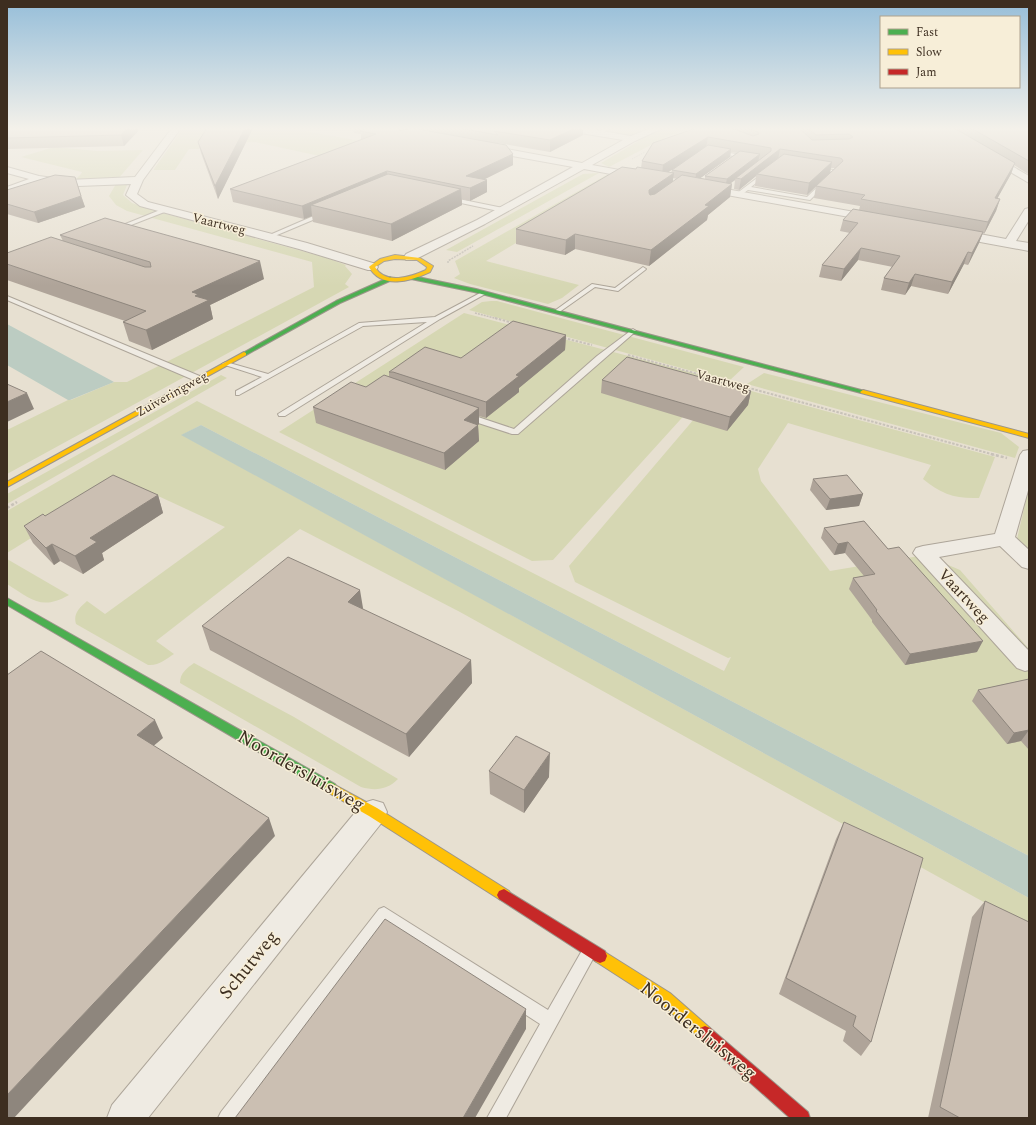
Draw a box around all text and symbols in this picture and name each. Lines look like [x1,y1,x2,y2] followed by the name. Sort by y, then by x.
[880,16,1020,88] legend
[916,23,938,42] text: Fast
[916,43,942,62] text: Slow
[916,63,937,82] text: Jam
[190,208,248,240] street label: Vaartweg
[694,364,752,398] street label: Vaartweg
[132,366,212,422] street label: Zuiveringweg
[932,563,996,629] street label: Vaartweg
[232,723,370,819] street label: Noordersluisweg
[212,924,286,1006] street label: Schutweg
[633,975,763,1087] street label: Noordersluisweg

